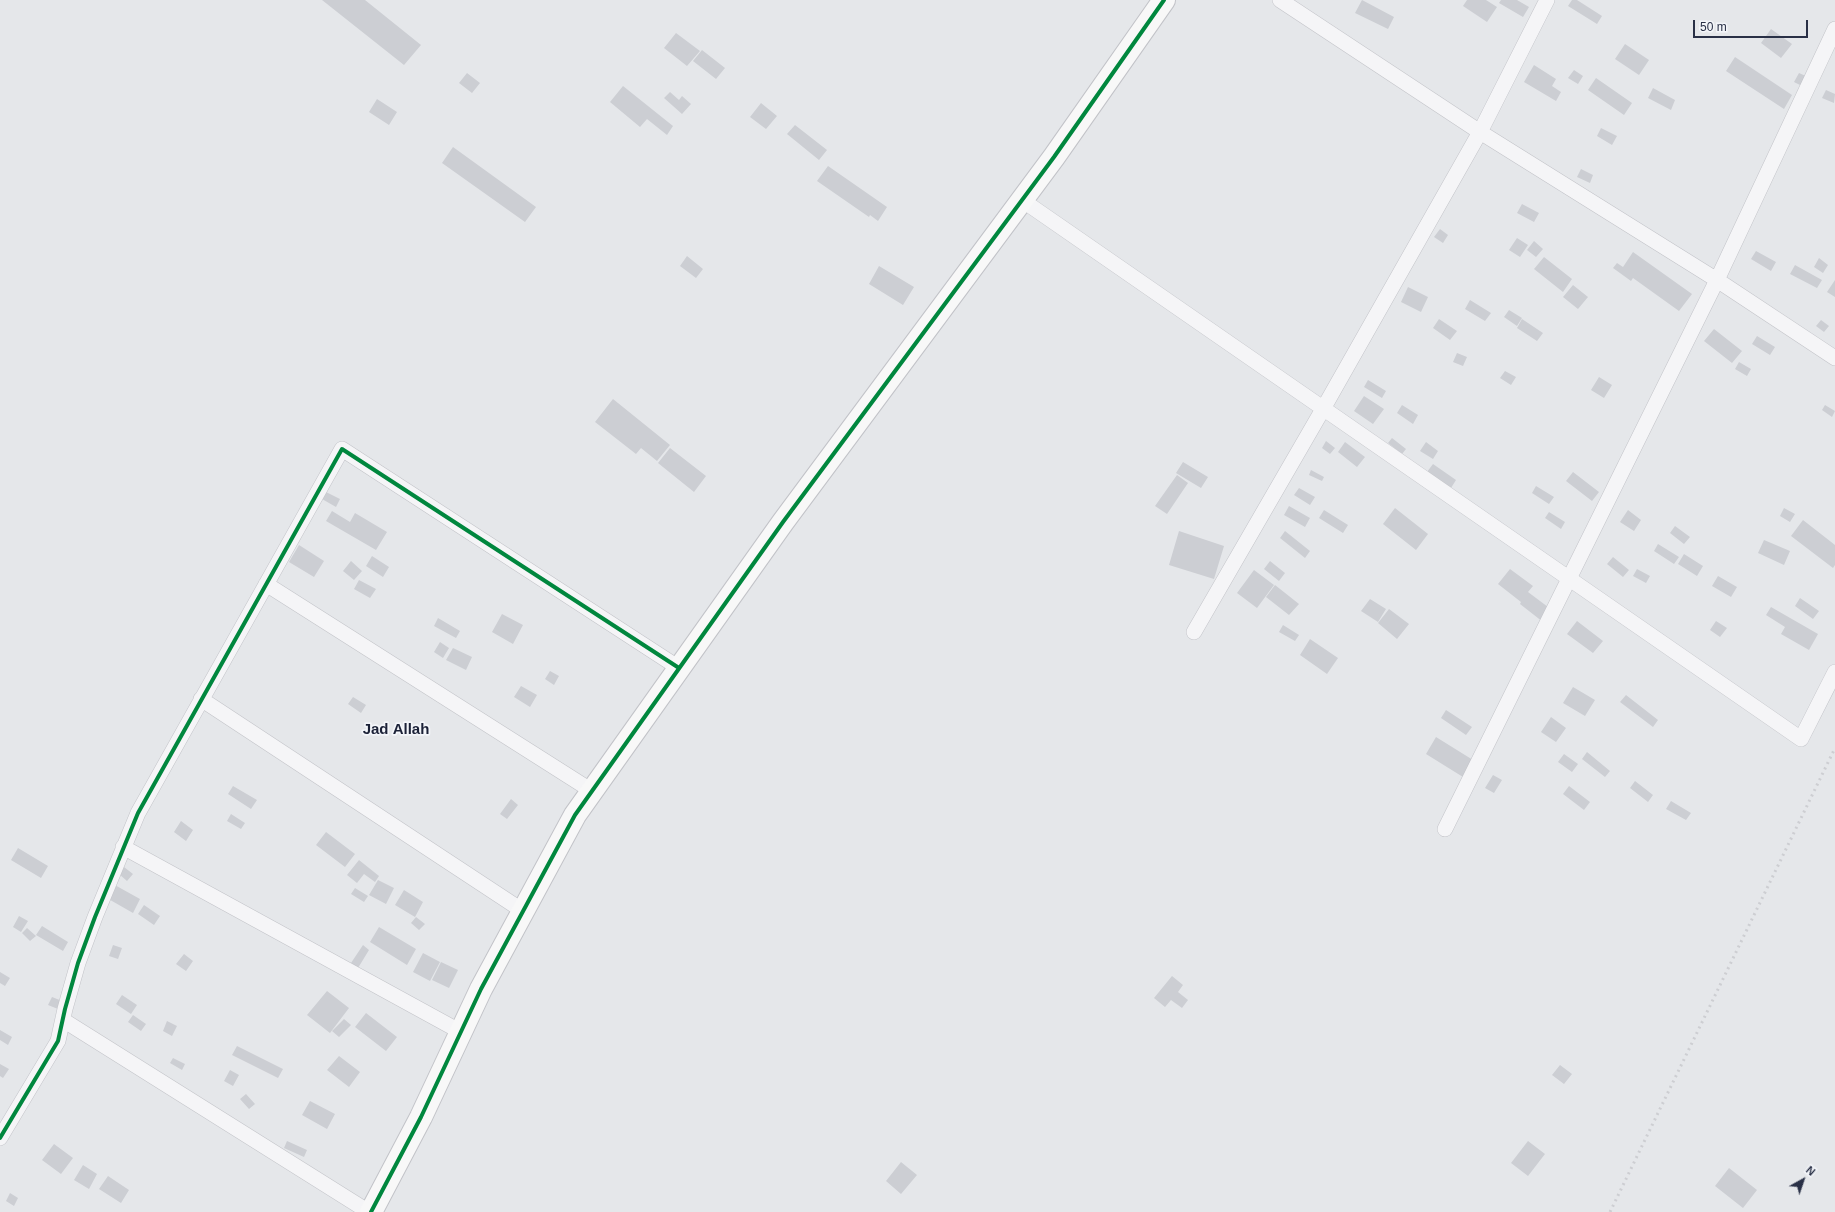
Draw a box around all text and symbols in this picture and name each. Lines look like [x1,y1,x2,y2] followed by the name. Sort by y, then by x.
[1695,12,1810,38] scale bar
[1700,20,1727,34] text: 50 m
[363,721,429,739] district label: Jad Allah
[1783,1160,1823,1200] north arrow
[1804,1164,1818,1178] text: N

